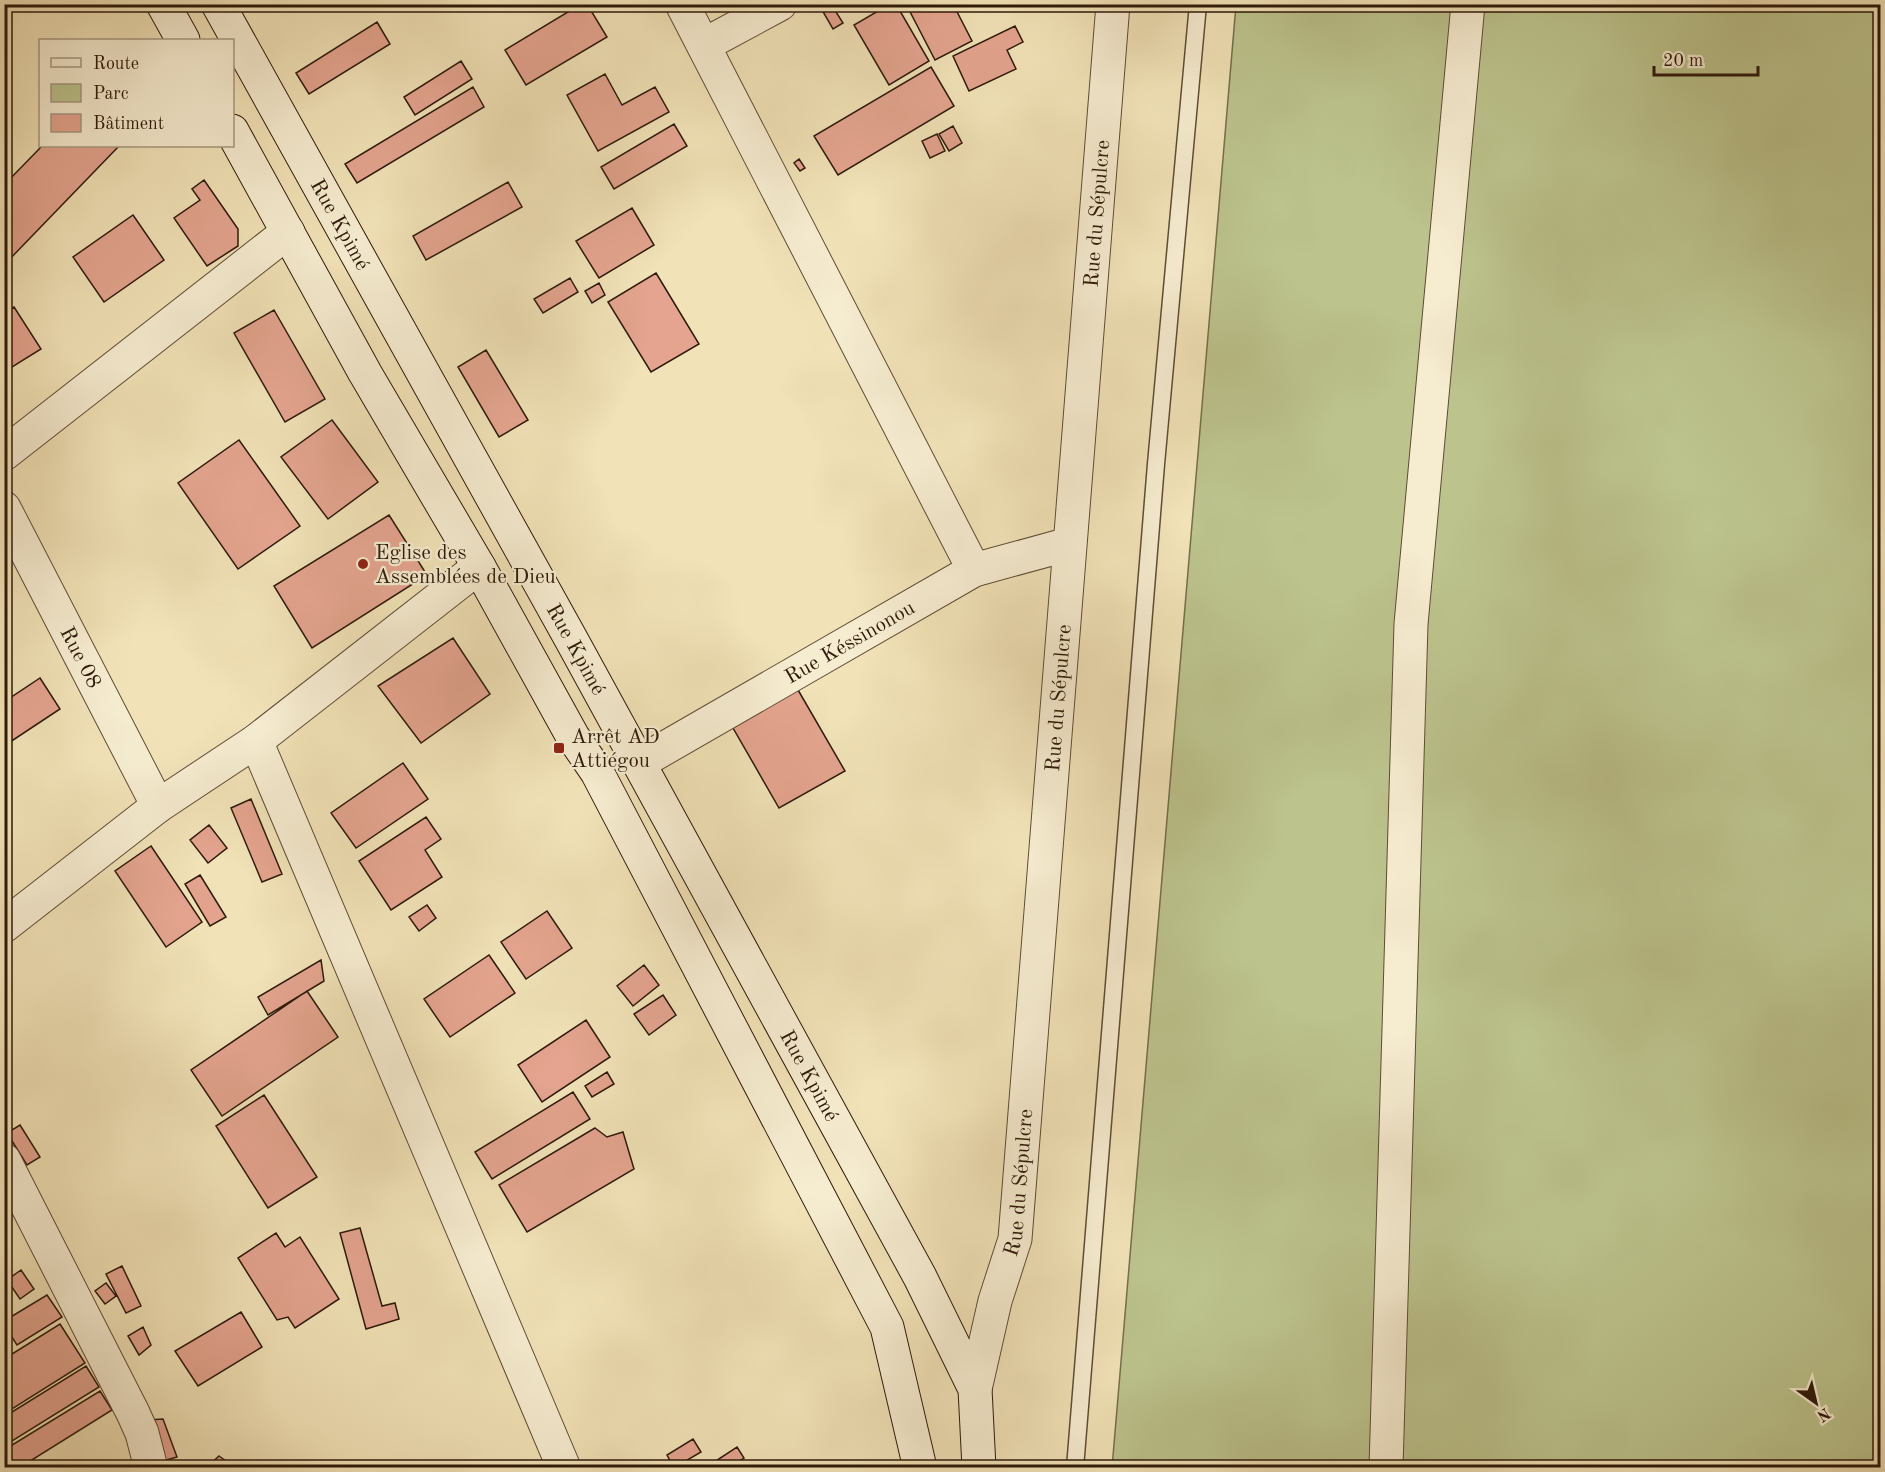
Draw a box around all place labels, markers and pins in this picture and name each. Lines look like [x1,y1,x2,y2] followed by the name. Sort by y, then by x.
[375,543,556,588] place label: Eglise des Assemblées de Dieu
[356,557,370,571] marker: Eglise des Assemblées de Dieu
[571,727,660,772] place label: Arrêt AD Attiégou
[552,741,566,755] marker: Arrêt AD Attiégou

